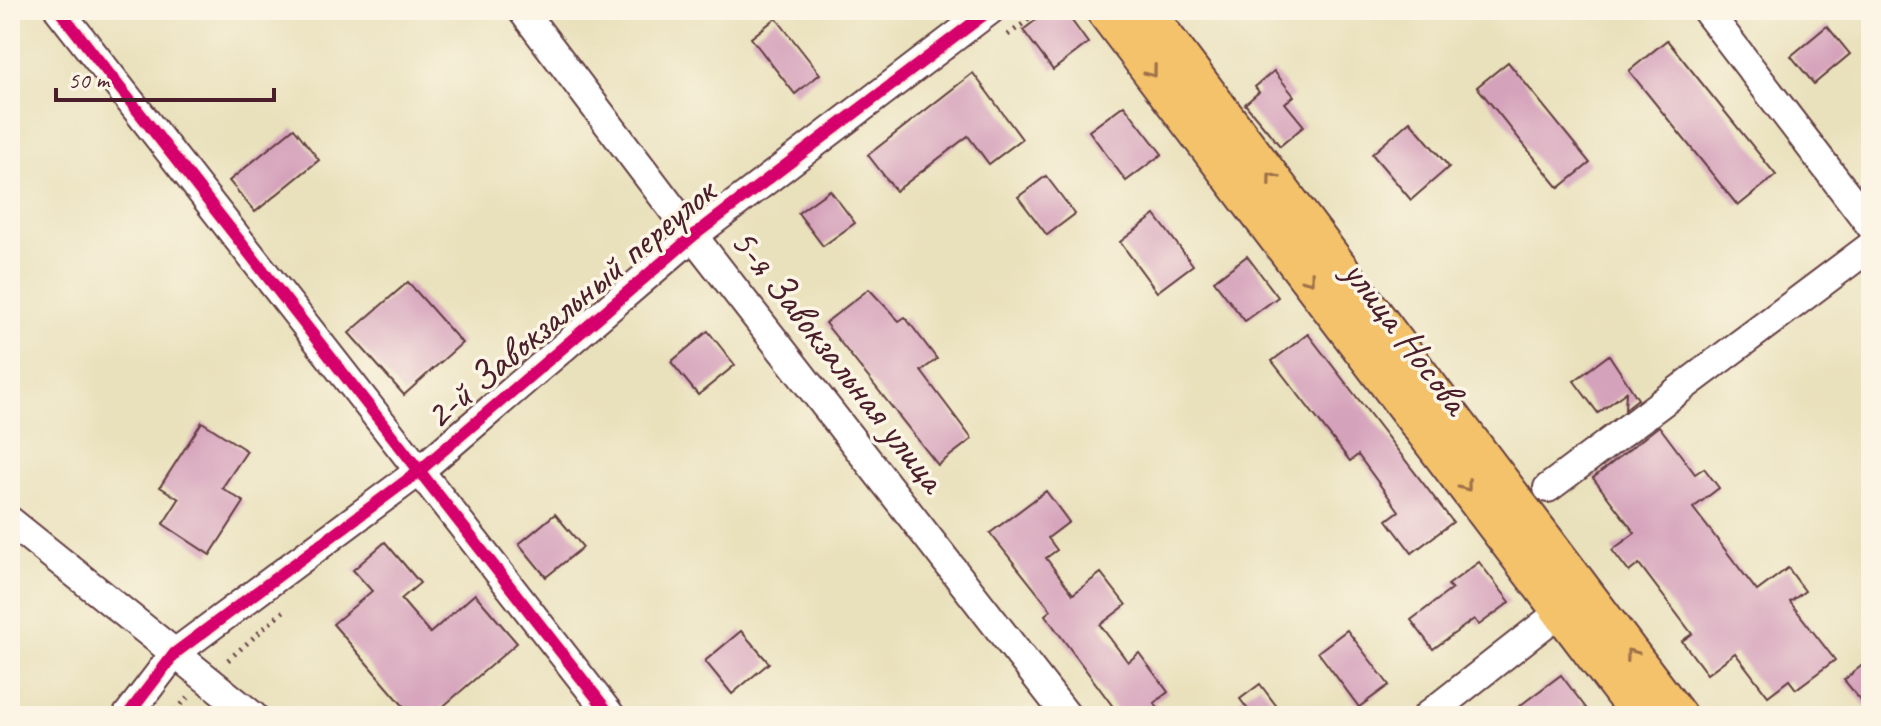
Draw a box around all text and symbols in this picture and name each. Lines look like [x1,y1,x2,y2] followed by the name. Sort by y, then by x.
[56,52,274,102] scale bar
[1142,63,1156,78] one-way arrow
[68,65,111,95] text: 50 m
[414,165,728,440] street label: 2-й Завокзальный переулок
[1267,172,1281,187] one-way arrow
[720,218,959,505] street label: 5-я Завокзальная улица
[1331,248,1483,427] street label: улица Носова
[1299,270,1313,285] one-way arrow
[1457,477,1471,492] one-way arrow
[1627,648,1641,662] one-way arrow

